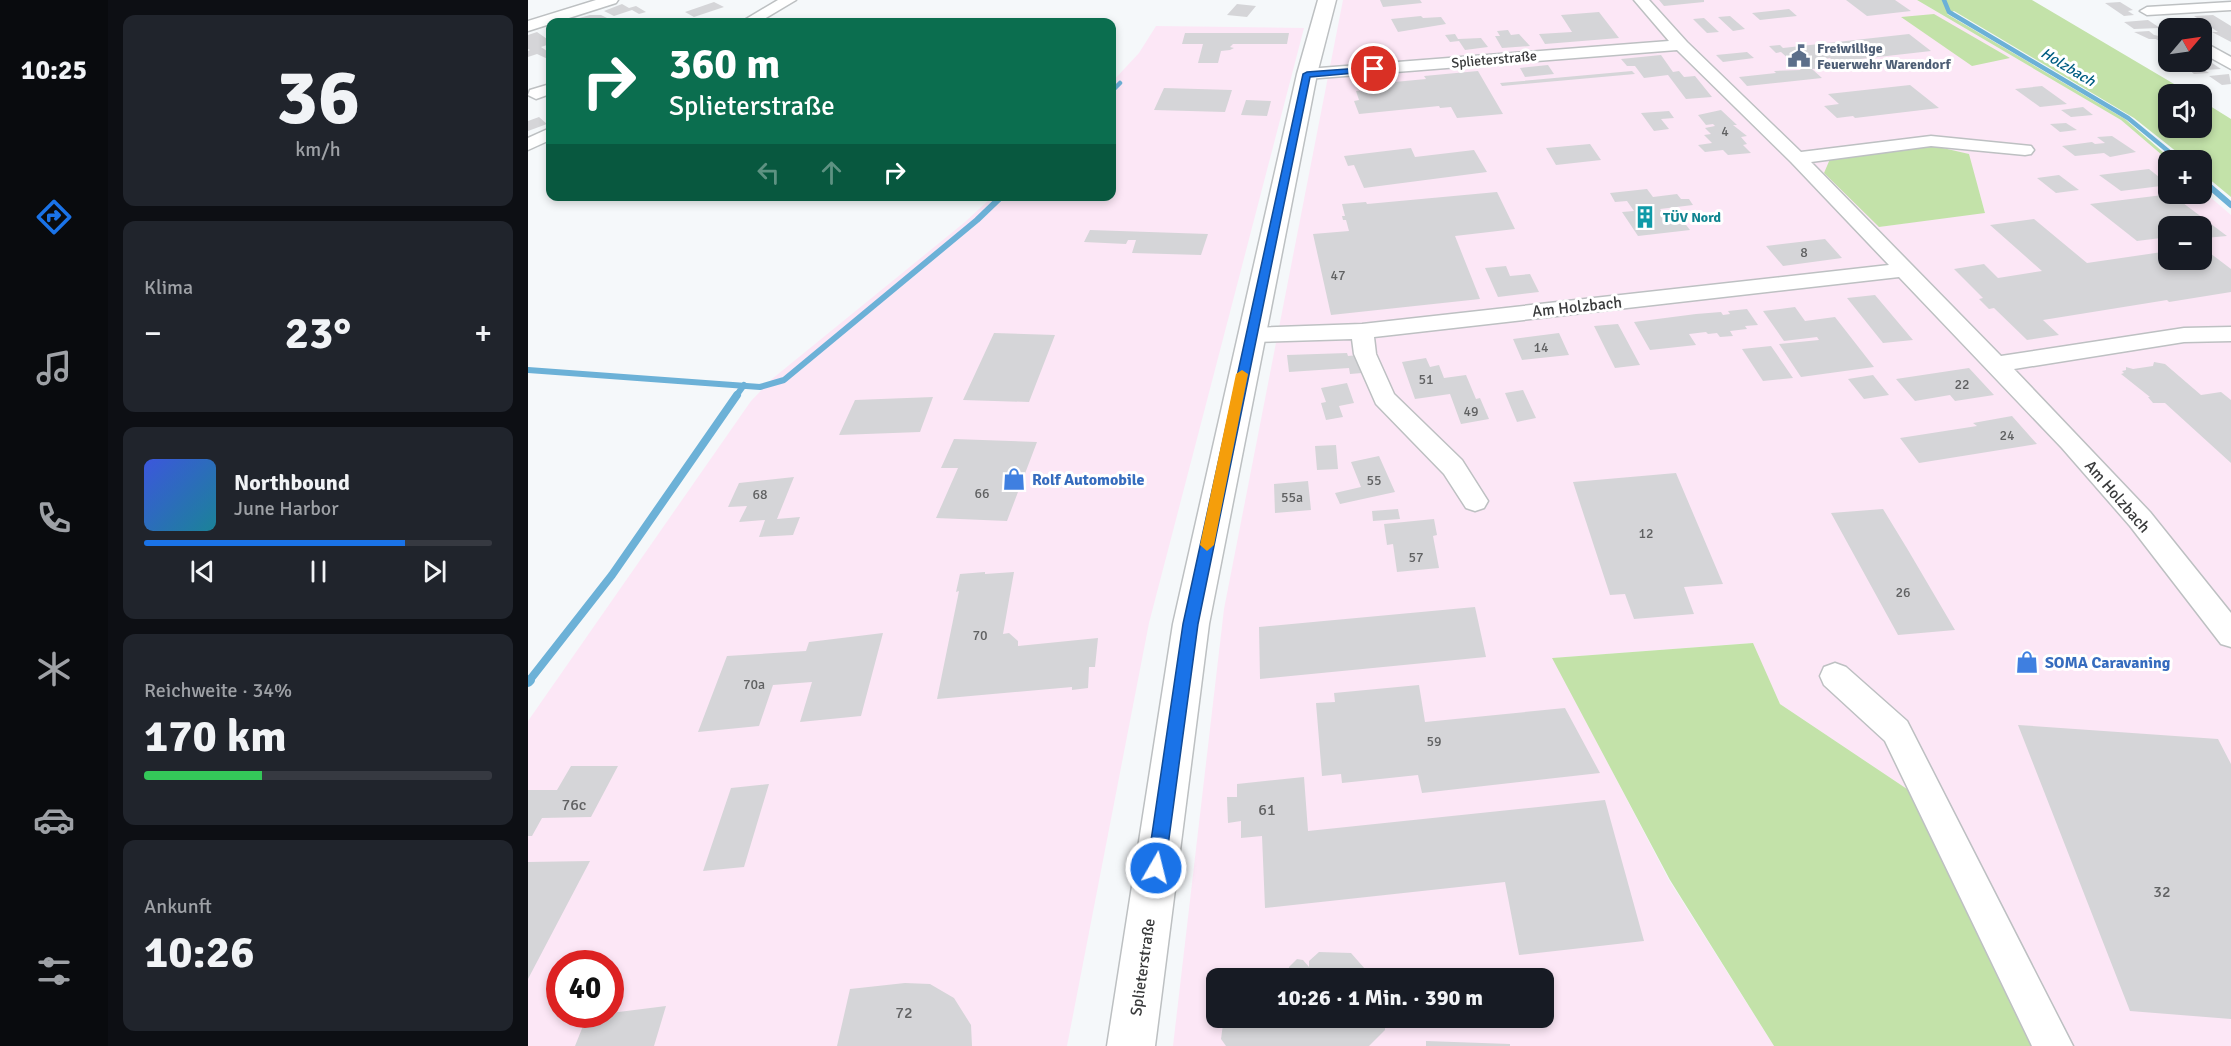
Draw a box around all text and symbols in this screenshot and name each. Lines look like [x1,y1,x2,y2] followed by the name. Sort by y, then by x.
[2158,18,2212,72] north arrow
[2158,18,2212,270] map controls
[669,39,780,90] text: 360 m
[1817,40,1951,73] place label: Freiwillige Feuerwehr Warendorf
[570,42,648,120] icon: right
[1348,43,1399,94] pin
[1786,43,1812,69] public building icon: Freiwillige Feuerwehr Warendorf
[2038,44,2099,91] water label: Holzbach
[1450,47,1538,72] street label: Splieterstraße
[276,50,360,146] text: 36
[1357,52,1390,85] icon: arrive
[21,54,87,87] text: 10:25
[2158,84,2212,138] button: sound
[669,90,835,123] text: Splieterstraße
[1721,123,1729,140] house number: 4
[295,137,341,162] text: km/h
[2158,150,2212,204] button: +
[752,156,785,189] icon: left
[815,156,848,189] icon: ahead
[878,156,911,189] icon: right
[33,196,75,238] icon: directions
[1632,204,1658,230] building icon: TÜV Nord
[1663,209,1722,226] place label: TÜV Nord
[2158,216,2212,270] button: −
[1800,244,1808,261] house number: 8
[1330,267,1346,284] house number: 47
[144,275,193,300] text: Klima
[1531,292,1623,322] street label: Am Holzbach
[285,306,351,361] text: 23°
[144,313,162,354] text: −
[474,313,492,354] text: +
[1533,339,1549,356] house number: 14
[33,347,75,389] icon: music
[1418,371,1434,388] house number: 51
[1954,376,1970,393] house number: 22
[1463,403,1479,420] house number: 49
[1999,427,2015,444] house number: 24
[2080,456,2154,537] street label: Am Holzbach
[1001,466,1027,492] shop icon: Rolf Automobile
[234,469,350,496] text: Northbound
[1032,470,1145,490] place label: Rolf Automobile
[1366,472,1382,489] house number: 55
[974,485,990,502] house number: 66
[752,486,768,503] house number: 68
[1281,489,1303,506] house number: 55a
[234,496,339,521] text: June Harbor
[33,497,75,539] icon: phone
[1638,525,1654,542] house number: 12
[1408,549,1424,566] house number: 57
[186,555,219,588] icon: previous
[302,555,335,588] icon: pause
[418,555,451,588] icon: next
[1895,584,1911,601] house number: 26
[972,627,988,644] house number: 70
[33,648,75,690] icon: climate
[2014,649,2040,675] shop icon: SOMA Caravaning
[2045,653,2171,673] place label: SOMA Caravaning
[743,676,765,693] house number: 70a
[144,678,292,703] text: Reichweite · 34%
[144,709,287,764] text: 170 km
[1426,733,1442,750] house number: 59
[562,795,586,815] house number: 76c
[33,799,75,841] icon: car
[1258,800,1276,820] house number: 61
[1124,836,1188,900] position arrow
[2153,882,2171,902] house number: 32
[144,894,212,919] text: Ankunft
[1126,917,1160,1017] street label: Splieterstraße
[144,925,254,980] text: 10:26
[33,950,75,992] icon: filters
[546,950,624,1028] speed limit sign: 40
[1277,984,1483,1011] text: 10:26 · 1 Min. · 390 m
[895,1003,913,1023] house number: 72

